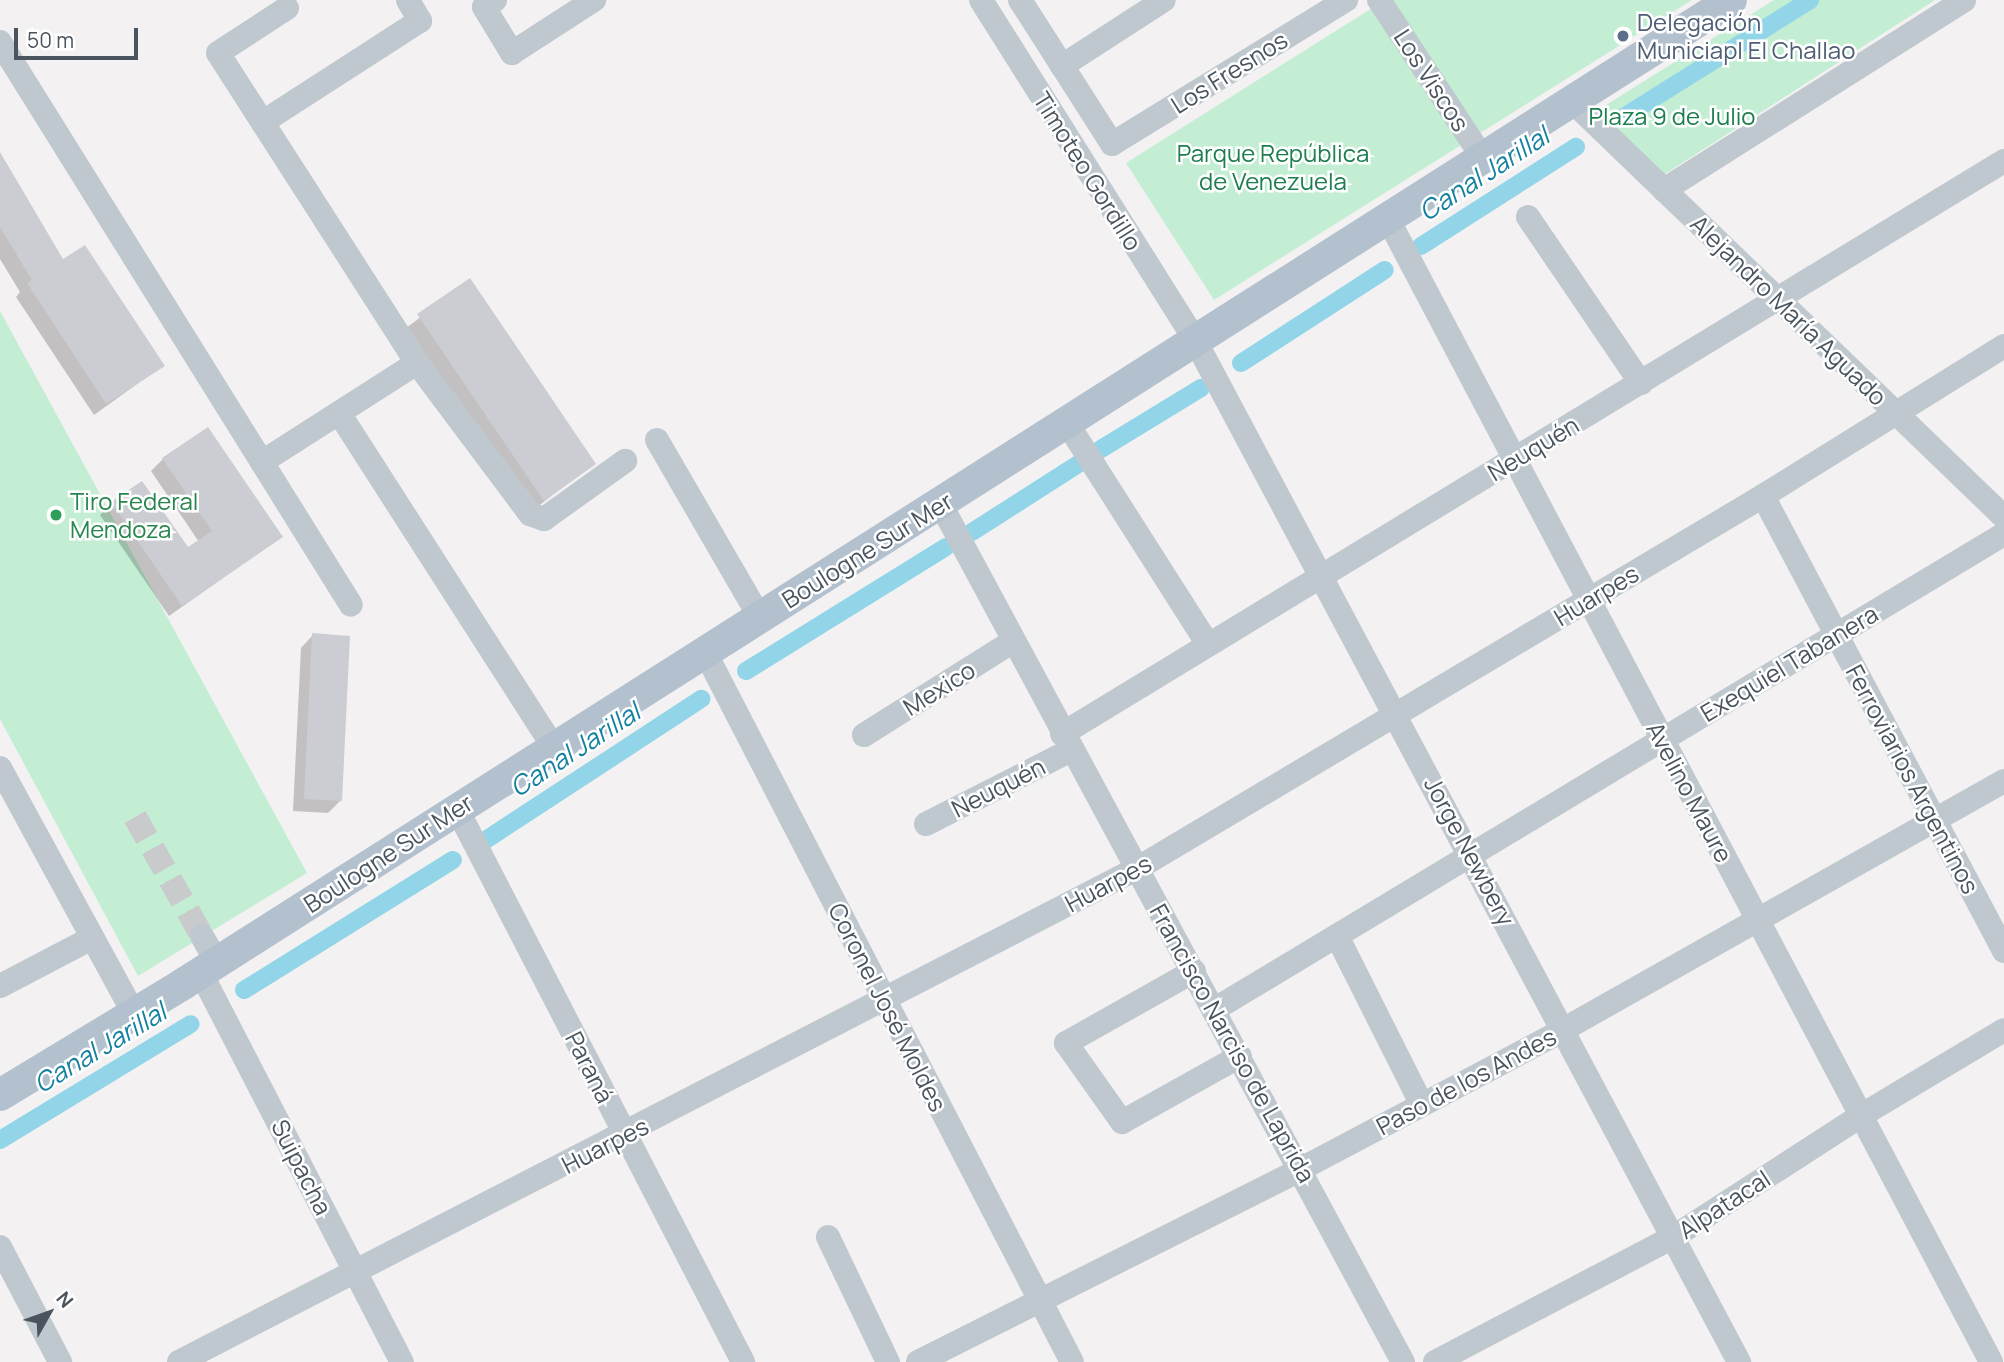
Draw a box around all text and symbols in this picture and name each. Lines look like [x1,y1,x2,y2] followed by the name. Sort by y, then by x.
[1637,8,1855,64] place label: Delegación Municiapl El Challao
[18,14,142,58] scale bar
[1388,24,1476,136] street label: Los Viscos
[1166,25,1292,119] street label: Los Fresnos
[27,26,74,54] text: 50 m
[1615,28,1631,44] marker: Delegación Municiapl El Challao
[1028,86,1148,256] street label: Timoteo Gordillo
[1588,102,1756,130] park label: Plaza 9 de Julio
[1413,120,1555,228] water label: Canal Jarillal
[1177,139,1369,195] park label: Parque República de Venezuela
[1685,209,1893,411] street label: Alejandro María Aguado
[1482,410,1584,486] street label: Neuquén
[776,486,958,614] street label: Boulogne Sur Mer
[70,487,198,543] place label: Tiro Federal Mendoza
[48,507,64,523] marker: Tiro Federal Mendoza
[1549,559,1643,631] street label: Huarpes
[1695,599,1883,727] street label: Exequiel Tabanera
[898,655,980,721] street label: Mexico
[1840,660,1986,898] street label: Ferroviarios Argentinos
[504,696,646,804] water label: Canal Jarillal
[1641,717,1739,867] street label: Avelino Maure
[946,751,1050,823] street label: Neuquén
[1419,772,1521,930] street label: Jorge Newbery
[298,788,478,918] street label: Boulogne Sur Mer
[1060,848,1156,918] street label: Huarpes
[823,898,953,1116] street label: Coronel José Moldes
[1144,899,1322,1187] street label: Francisco Narciso de Laprida
[28,996,172,1100] water label: Canal Jarillal
[1371,1022,1561,1140] street label: Paso de los Andes
[560,1026,620,1108] street label: Paraná
[557,1111,653,1179] street label: Huarpes
[266,1115,338,1219] street label: Suipacha
[1673,1164,1775,1244] street label: Alpatacal
[14,1278,84,1348] north arrow
[51,1286,79,1313] text: N

